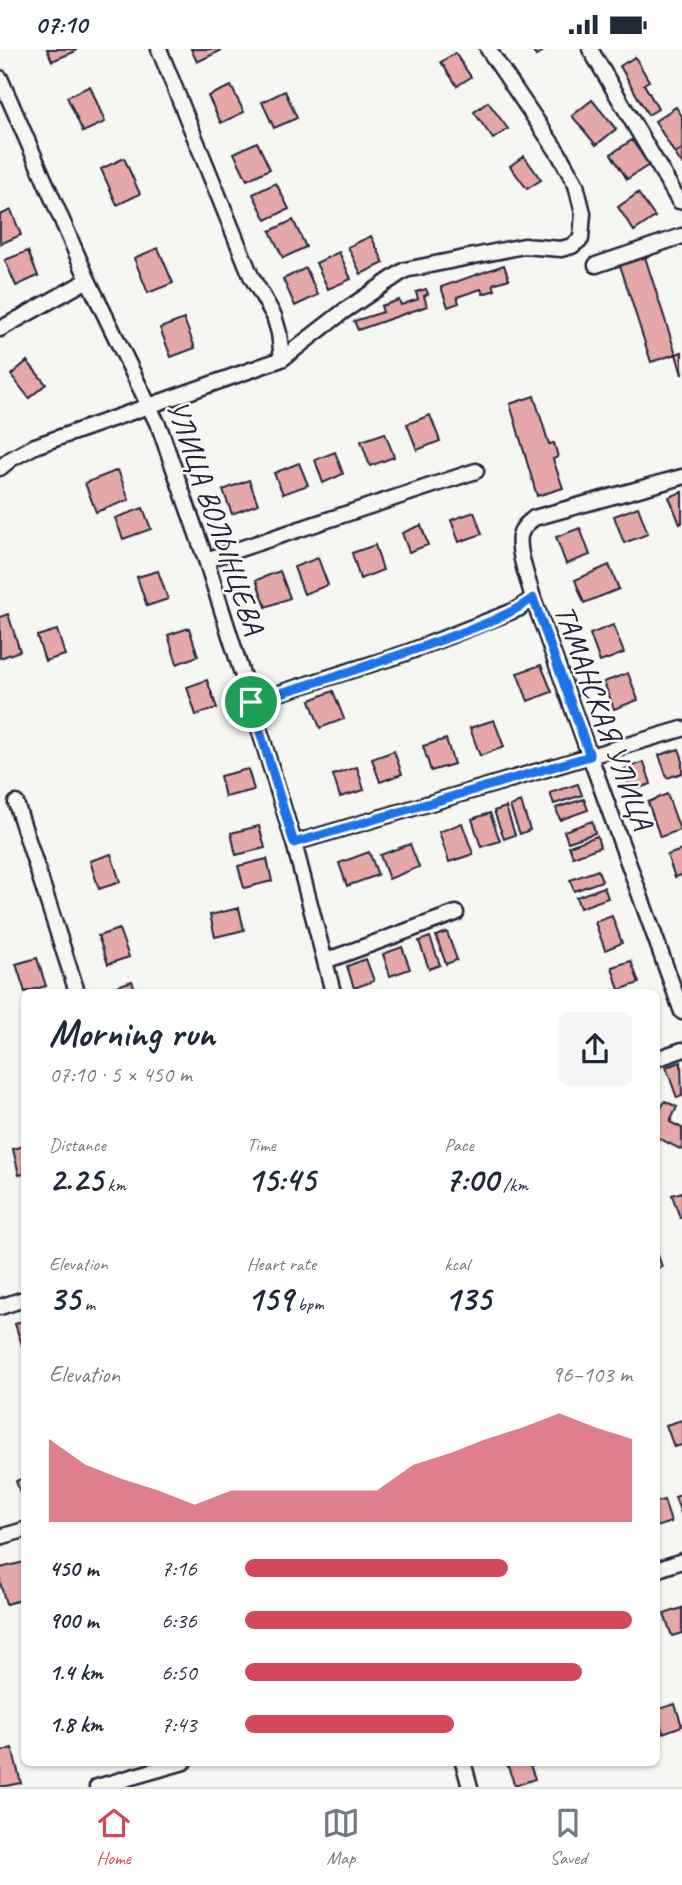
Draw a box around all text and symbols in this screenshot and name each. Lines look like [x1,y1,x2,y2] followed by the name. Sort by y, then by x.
[35,8,87,41] text: 07:10
[158,395,274,640] street label: УЛИЦА ВОЛЫНЦЕВА
[546,600,663,836] street label: ТАМАНСКАЯ УЛИЦА
[221,672,281,732] pin
[232,683,270,721] icon: arrive
[49,1010,215,1057] text: Morning run
[558,1012,632,1086] button: share
[49,1060,192,1089] text: 07:10 · 5 × 450 m
[49,1133,106,1157] text: Distance
[247,1133,276,1157] text: Time
[444,1133,474,1157] text: Pace
[49,1157,103,1202] text: 2.25
[247,1157,315,1202] text: 15:45
[444,1157,498,1202] text: 7:00
[103,1173,126,1197] text: km
[498,1173,528,1197] text: /km
[49,1252,107,1276] text: Elevation
[247,1252,316,1276] text: Heart rate
[444,1252,469,1276] text: kcal
[49,1276,80,1321] text: 35
[247,1276,293,1321] text: 159
[444,1276,491,1321] text: 135
[80,1292,95,1316] text: m
[293,1292,324,1316] text: bpm
[49,1360,120,1389] text: Elevation
[552,1360,632,1389] text: 96–103 m
[49,1554,98,1583] text: 450 m
[161,1554,197,1583] text: 7:16
[49,1606,98,1635] text: 900 m
[161,1606,197,1635] text: 6:36
[49,1658,103,1687] text: 1.4 km
[161,1658,197,1687] text: 6:50
[49,1710,103,1739] text: 1.8 km
[161,1710,197,1739] text: 7:43
[95,1804,133,1870] tab: Home
[322,1804,360,1870] tab: Map
[549,1804,587,1870] tab: Saved

